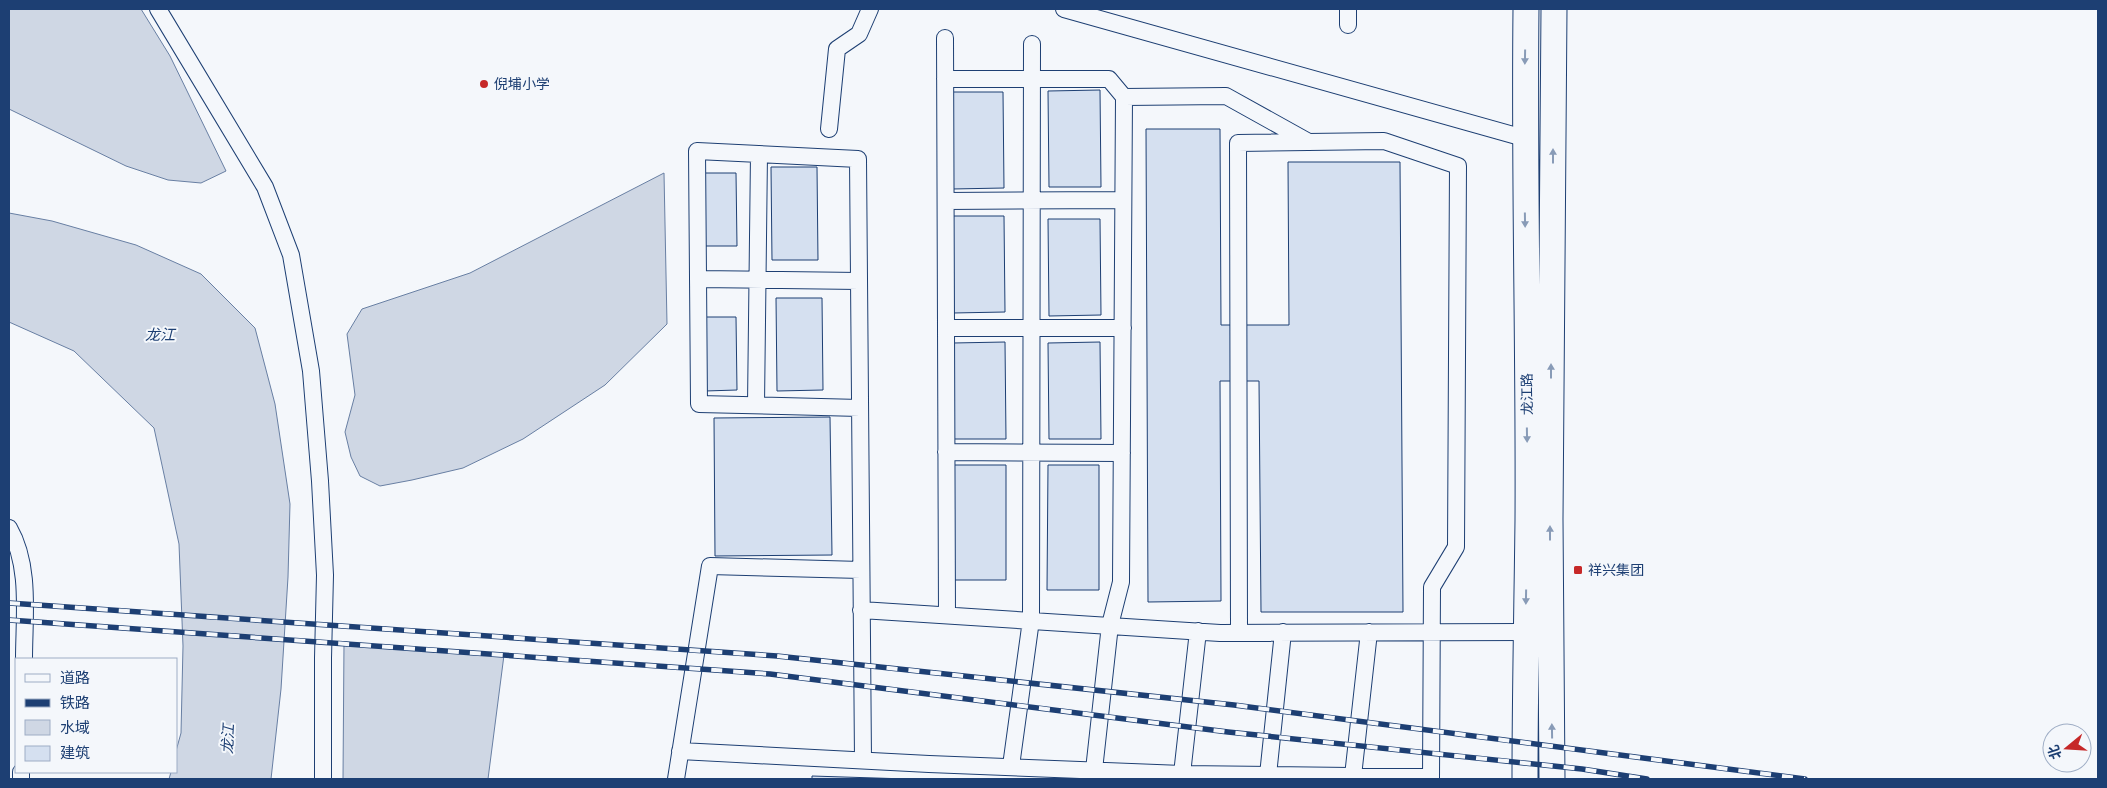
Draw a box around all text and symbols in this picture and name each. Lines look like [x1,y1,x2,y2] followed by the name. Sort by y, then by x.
[1521,50,1529,66] one-way arrow
[494,74,550,93] place label: 倪埔小学
[478,78,490,90] marker: 倪埔小学
[1549,147,1557,163] one-way arrow
[1521,212,1529,228] one-way arrow
[145,324,177,344] water label: 龙江
[1547,362,1555,378] one-way arrow
[1517,373,1536,415] street label: 龙江路
[1523,427,1531,443] one-way arrow
[1546,525,1554,541] one-way arrow
[1588,560,1644,579] place label: 祥兴集团
[1572,564,1584,576] marker: 祥兴集团
[1522,590,1530,606] one-way arrow
[15,658,178,773] legend
[60,667,90,687] text: 道路
[60,692,90,712] text: 铁路
[60,717,90,737] text: 水域
[216,721,238,754] water label: 龙江
[1547,722,1555,738] one-way arrow
[2042,723,2092,773] north arrow
[60,742,90,762] text: 建筑
[2043,743,2065,762] text: 北

